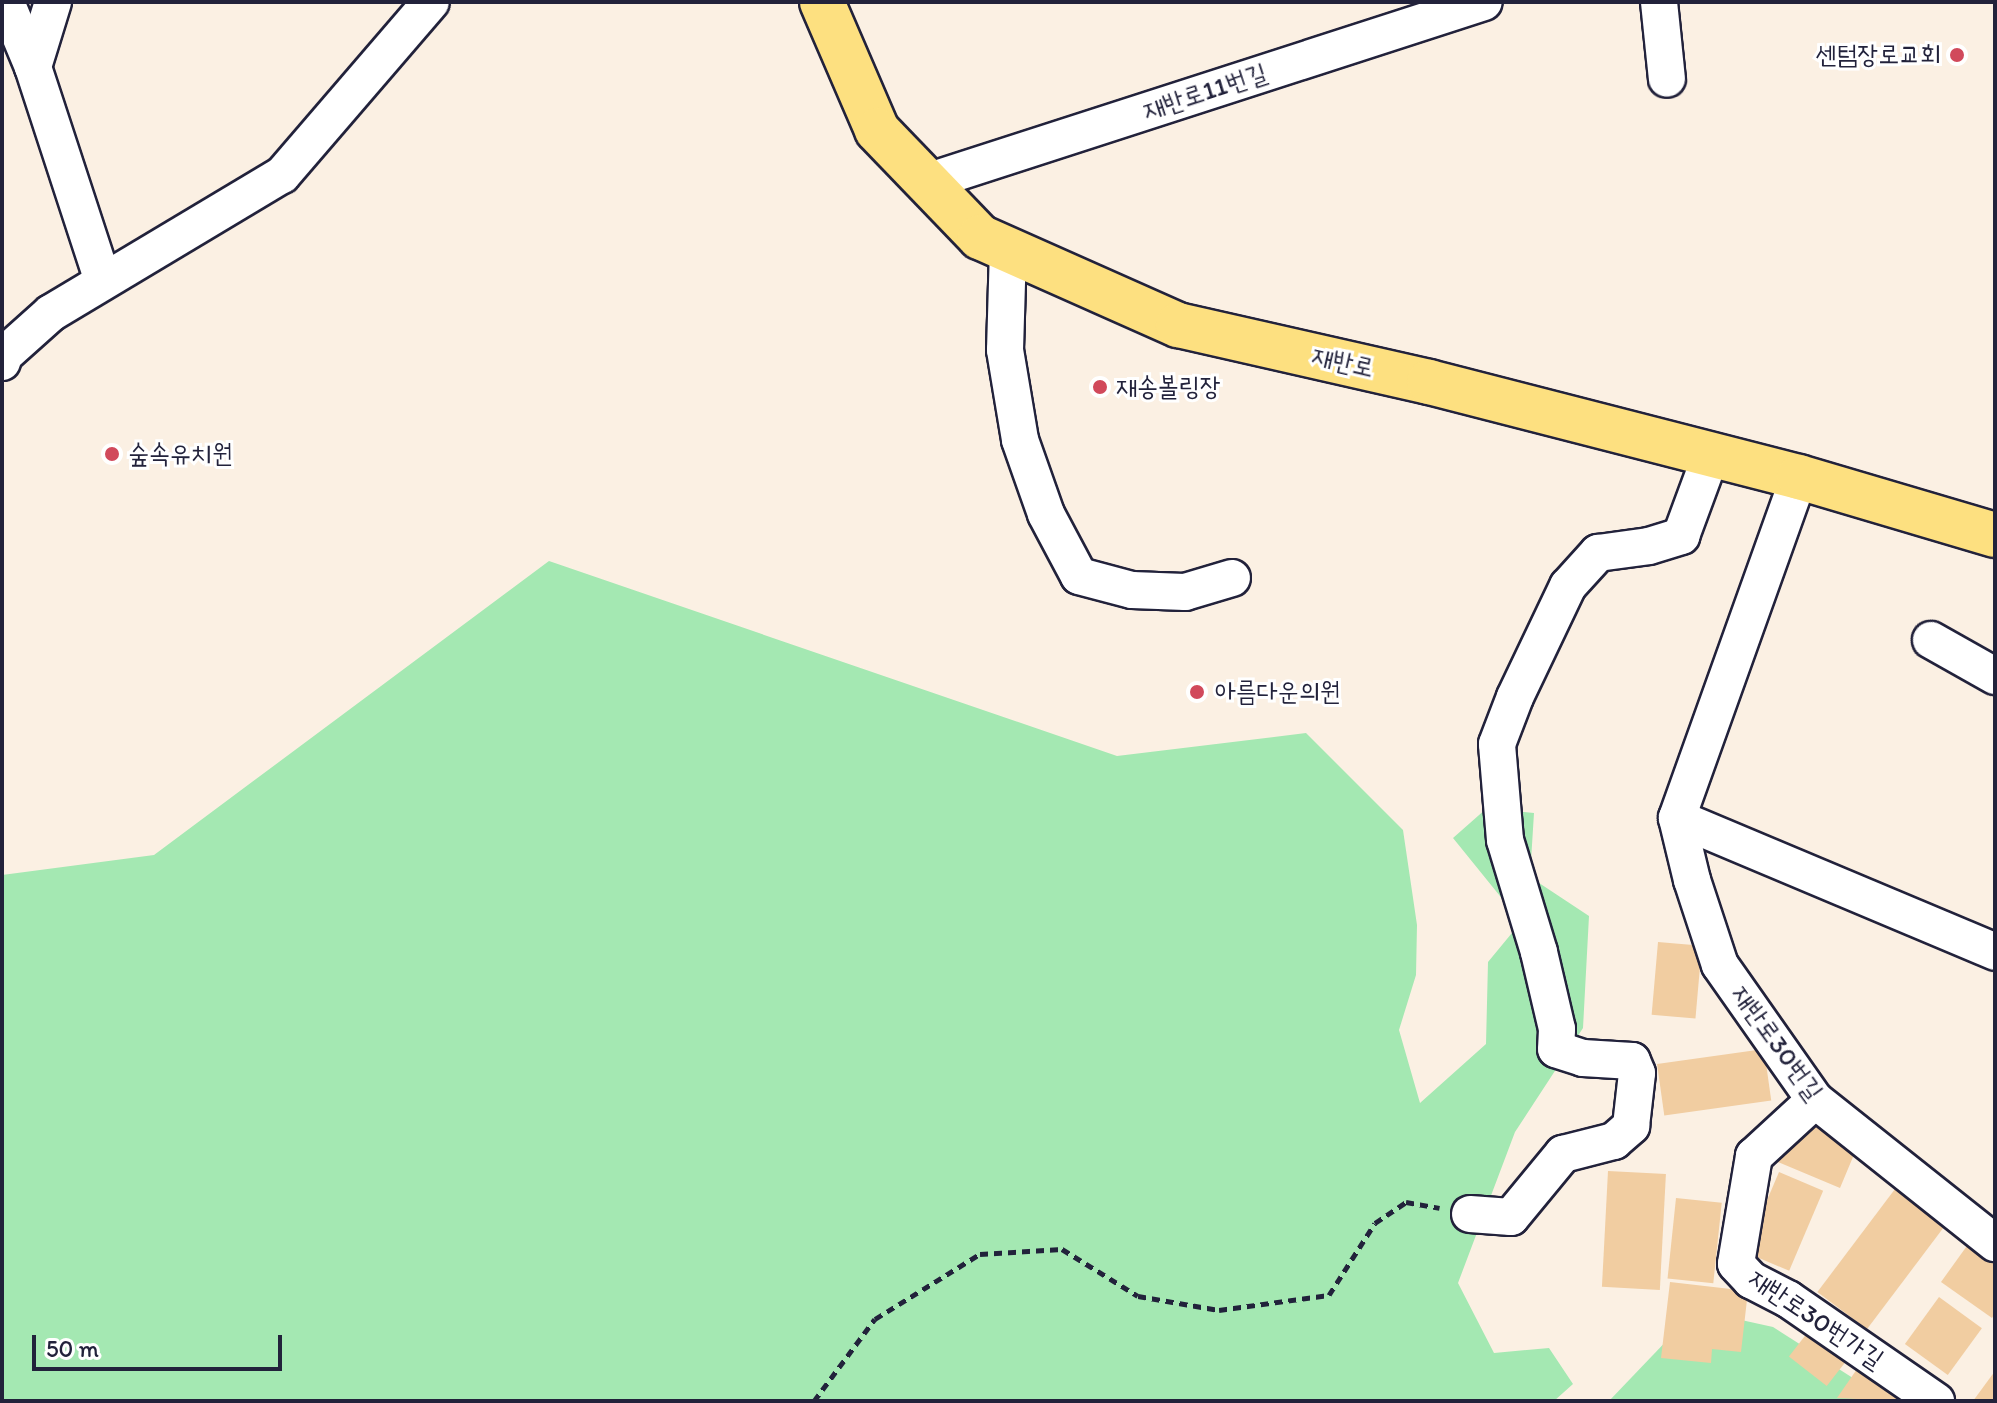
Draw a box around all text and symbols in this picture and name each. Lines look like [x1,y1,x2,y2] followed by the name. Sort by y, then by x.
[1815,39,1941,71] place label: 센텀장로교회
[1948,46,1966,64] marker: 센텀장로교회
[1139,57,1271,127] street label: 재반로11번길
[1309,340,1377,384] street label: 재반로
[1116,371,1221,403] place label: 재송볼링장
[1091,378,1109,396] marker: 재송볼링장
[128,438,233,470] place label: 숲속유치원
[103,445,121,463] marker: 숲속유치원
[1215,676,1341,708] place label: 아름다운의원
[1186,681,1208,703] marker: 아름다운의원
[1725,979,1829,1107] street label: 재반로30번길
[1743,1263,1889,1375] street label: 재반로30번가길
[36,1319,286,1369] scale bar
[46,1334,99,1363] text: 50 m

